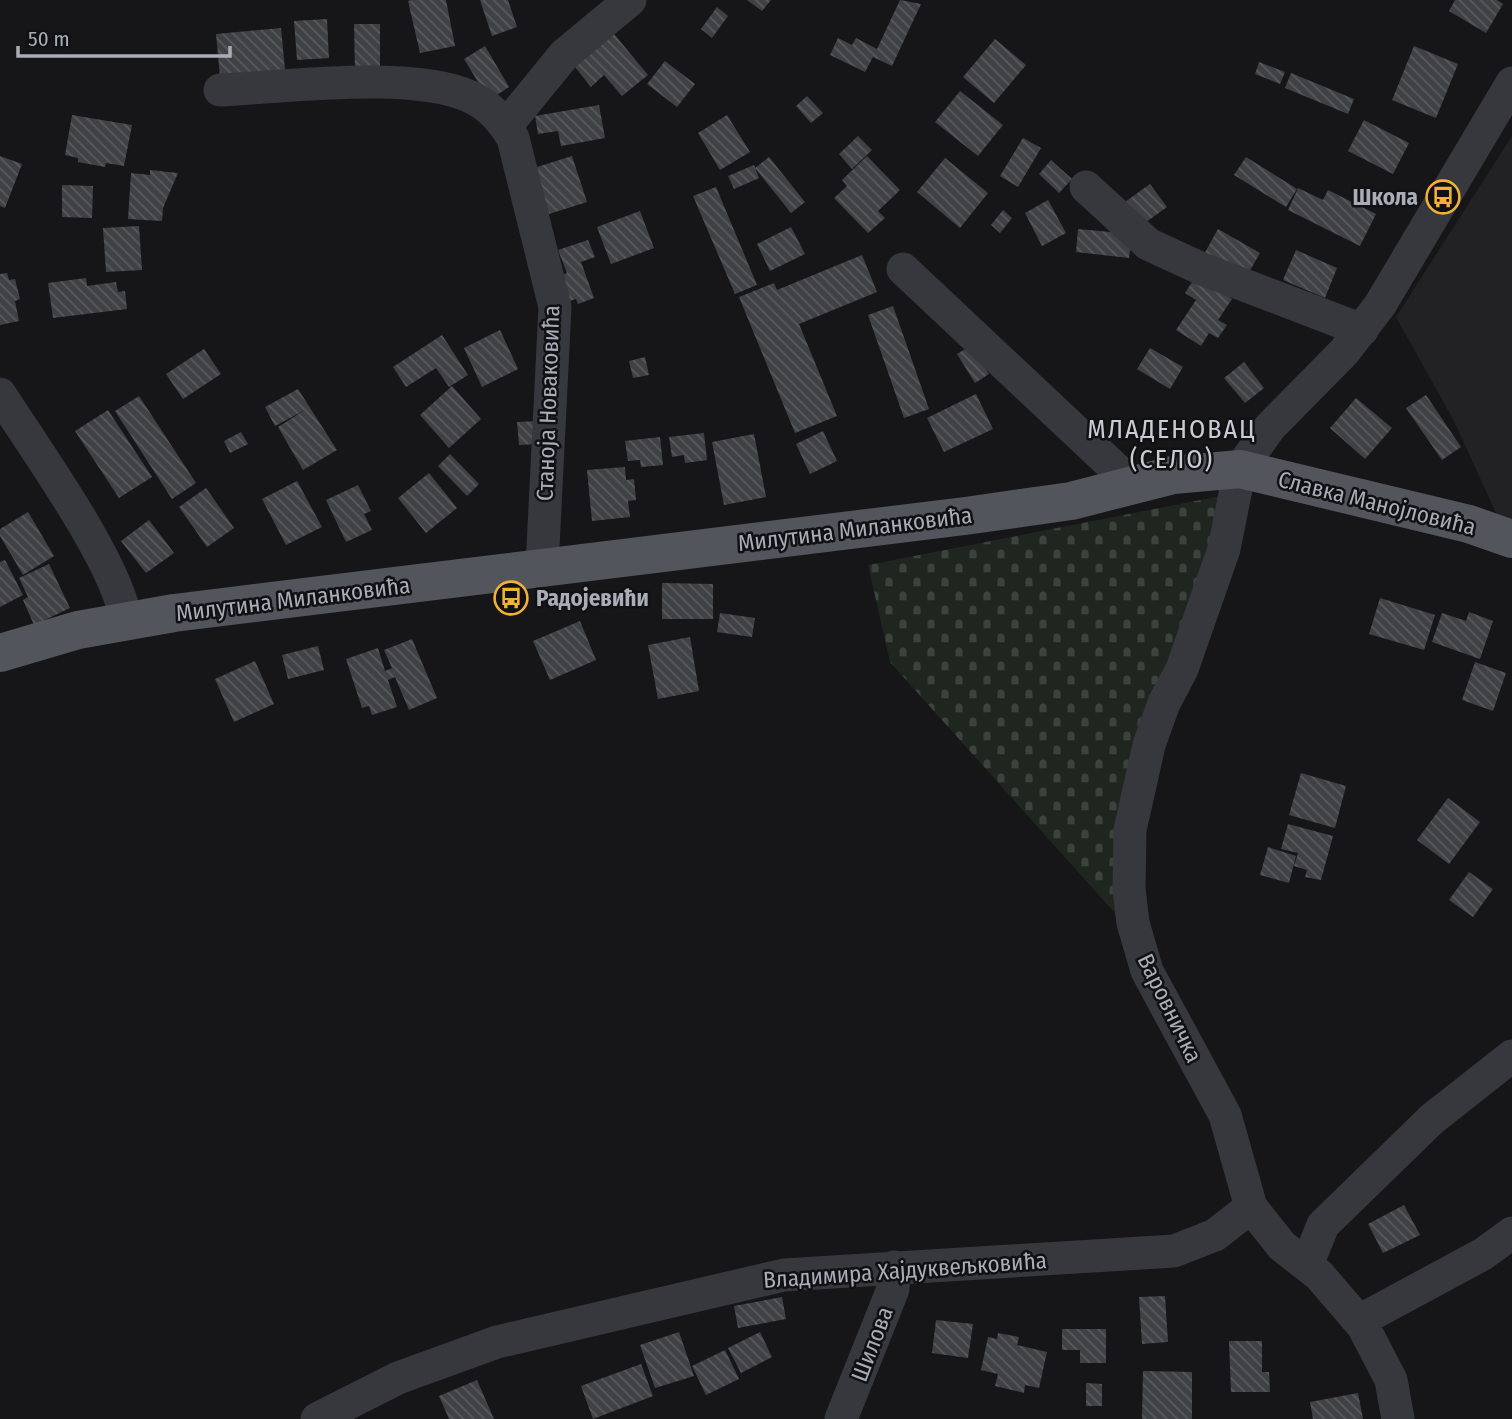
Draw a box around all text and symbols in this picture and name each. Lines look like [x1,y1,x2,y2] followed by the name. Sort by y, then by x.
[18,14,229,58] scale bar
[28,26,70,52] text: 50 m
[1424,178,1462,216] bus stop icon: Школа
[1353,183,1418,211] place label: Школа
[531,305,565,501] street label: Станоја Новаковића
[1087,414,1257,475] district label: МЛАДЕНОВАЦ (СЕЛО)
[1275,465,1479,541] street label: Славка Манојловића
[736,501,974,557] street label: Милутина Миланковића
[174,571,412,627] street label: Милутина Миланковића
[492,579,530,617] bus stop icon: Радојевићи
[536,584,649,612] place label: Радојевићи
[1132,949,1208,1067] street label: Варовничка
[762,1246,1048,1294] street label: Владимира Хајдуквељковића
[845,1303,899,1385] street label: Шилова

